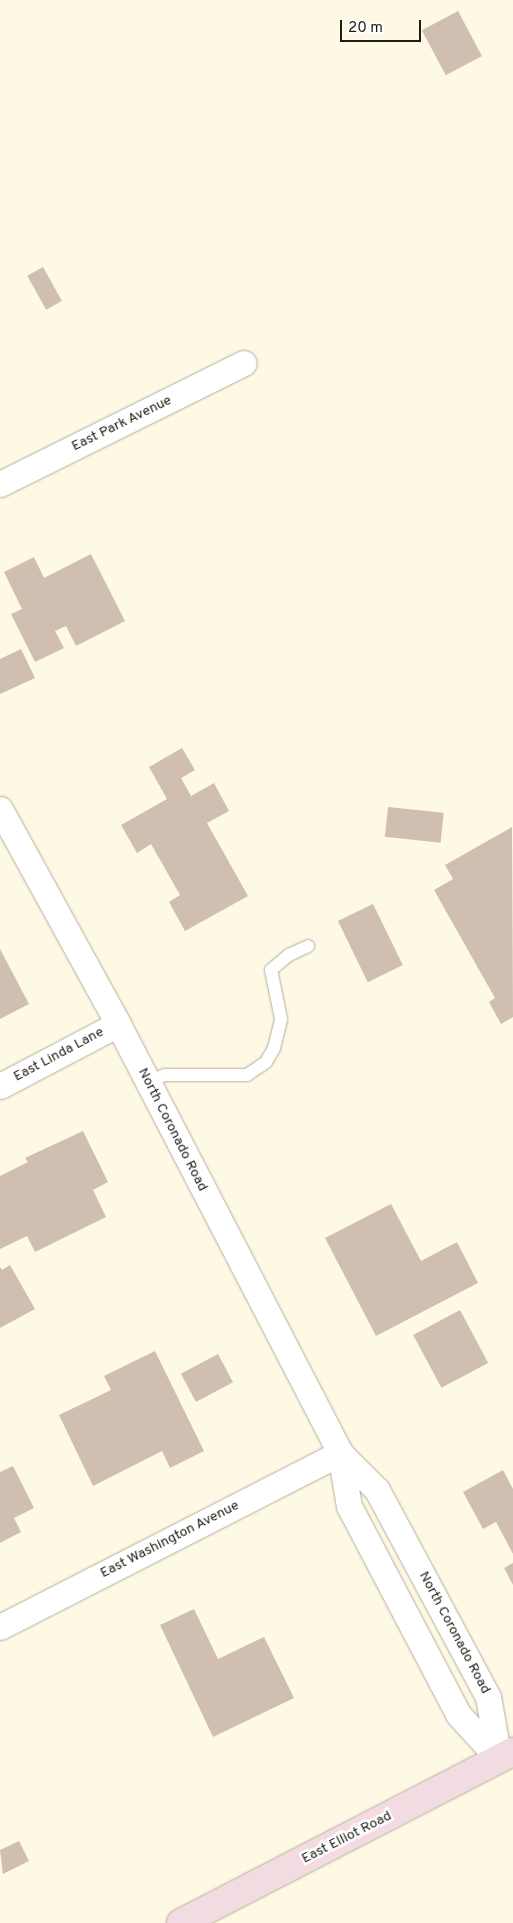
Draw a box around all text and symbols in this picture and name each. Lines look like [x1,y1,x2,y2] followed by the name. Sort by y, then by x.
[343,10,424,42] scale bar
[348,19,383,38] text: 20 m
[69,392,175,456] street label: East Park Avenue
[11,1024,107,1086] street label: East Linda Lane
[134,1066,210,1194] street label: North Coronado Road
[97,1497,243,1583] street label: East Washington Avenue
[415,1569,493,1697] street label: North Coronado Road
[299,1808,395,1868] street label: East Elliot Road

